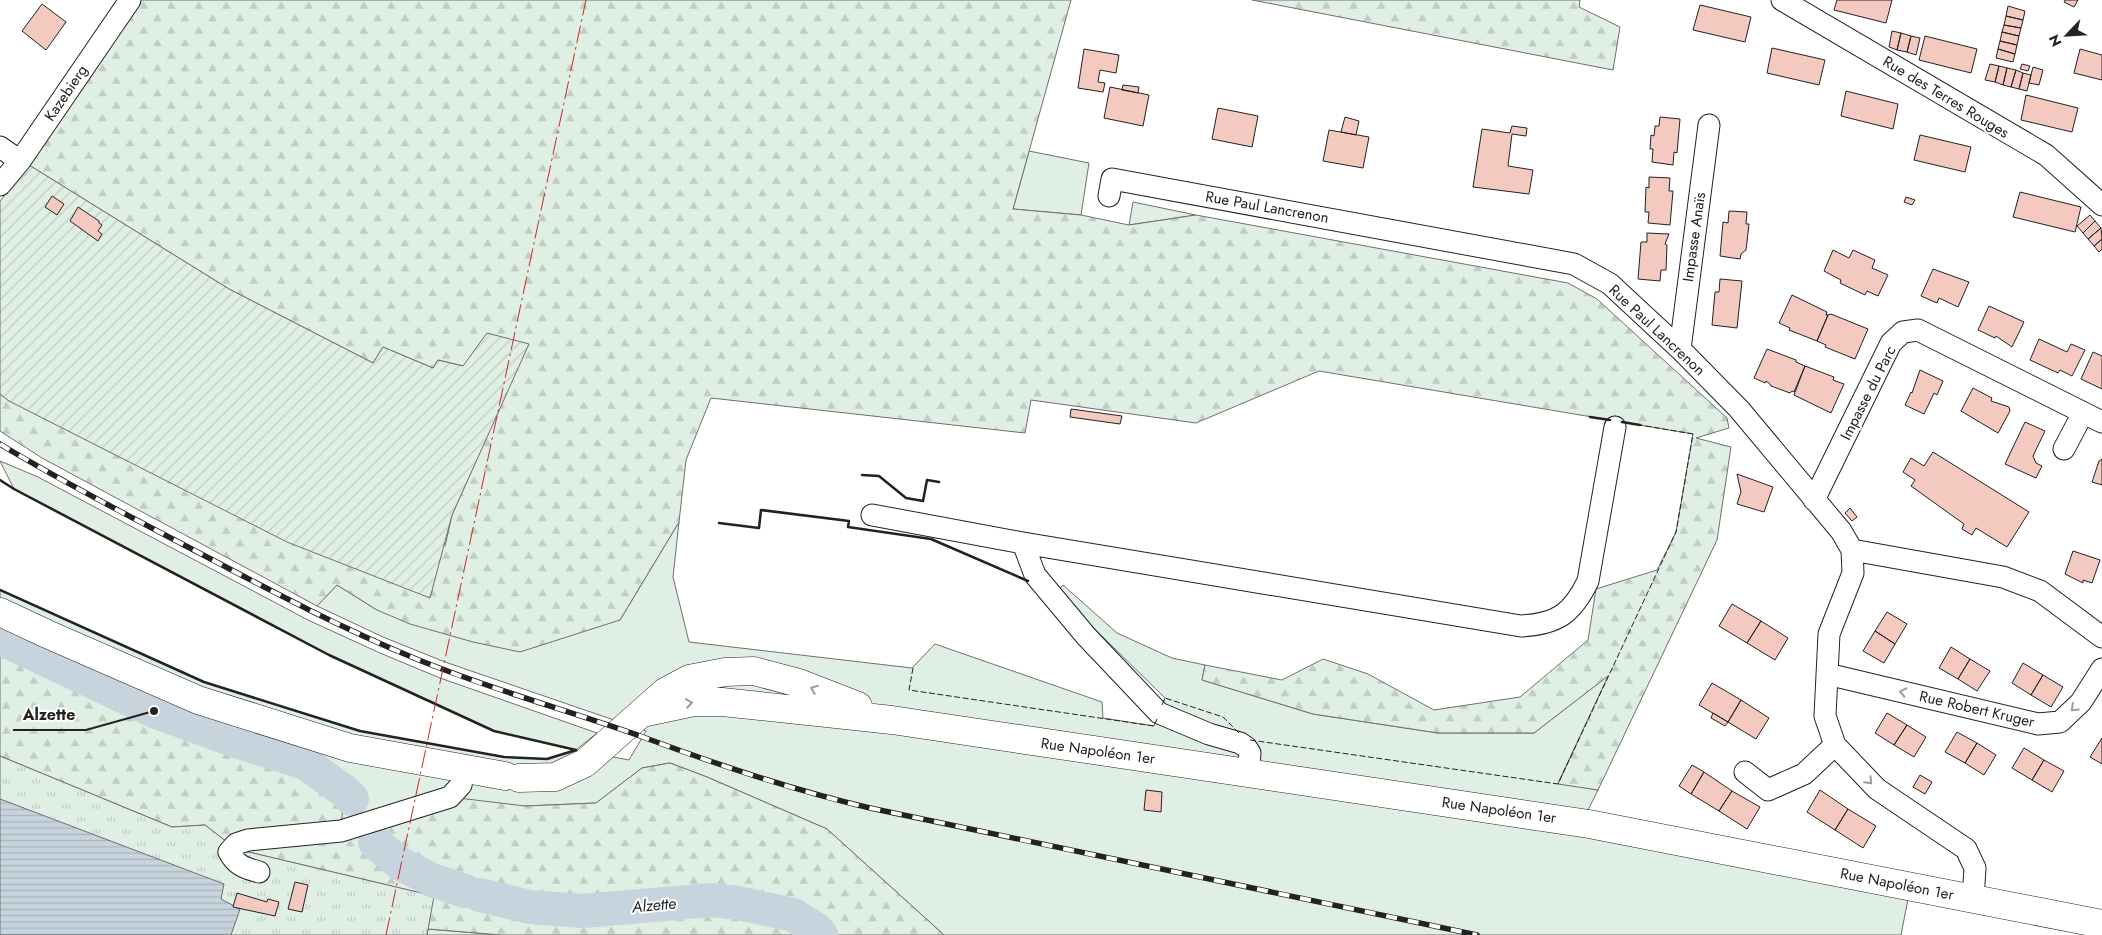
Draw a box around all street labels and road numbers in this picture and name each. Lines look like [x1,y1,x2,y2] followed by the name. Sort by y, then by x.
[1879,51,2013,143] street label: Rue des Terres Rouges
[39,60,93,126] street label: Kazebierg
[1204,185,1330,229] street label: Rue Paul Lancrenon
[1677,191,1711,283] street label: Impasse Anaïs
[1604,279,1710,381] street label: Rue Paul Lancrenon
[1835,342,1901,444] street label: Impasse du Parc
[1917,685,2038,733] street label: Rue Robert Kruger
[1039,732,1158,770] street label: Rue Napoléon 1er
[1440,791,1559,829] street label: Rue Napoléon 1er
[1838,862,1957,906] street label: Rue Napoléon 1er

